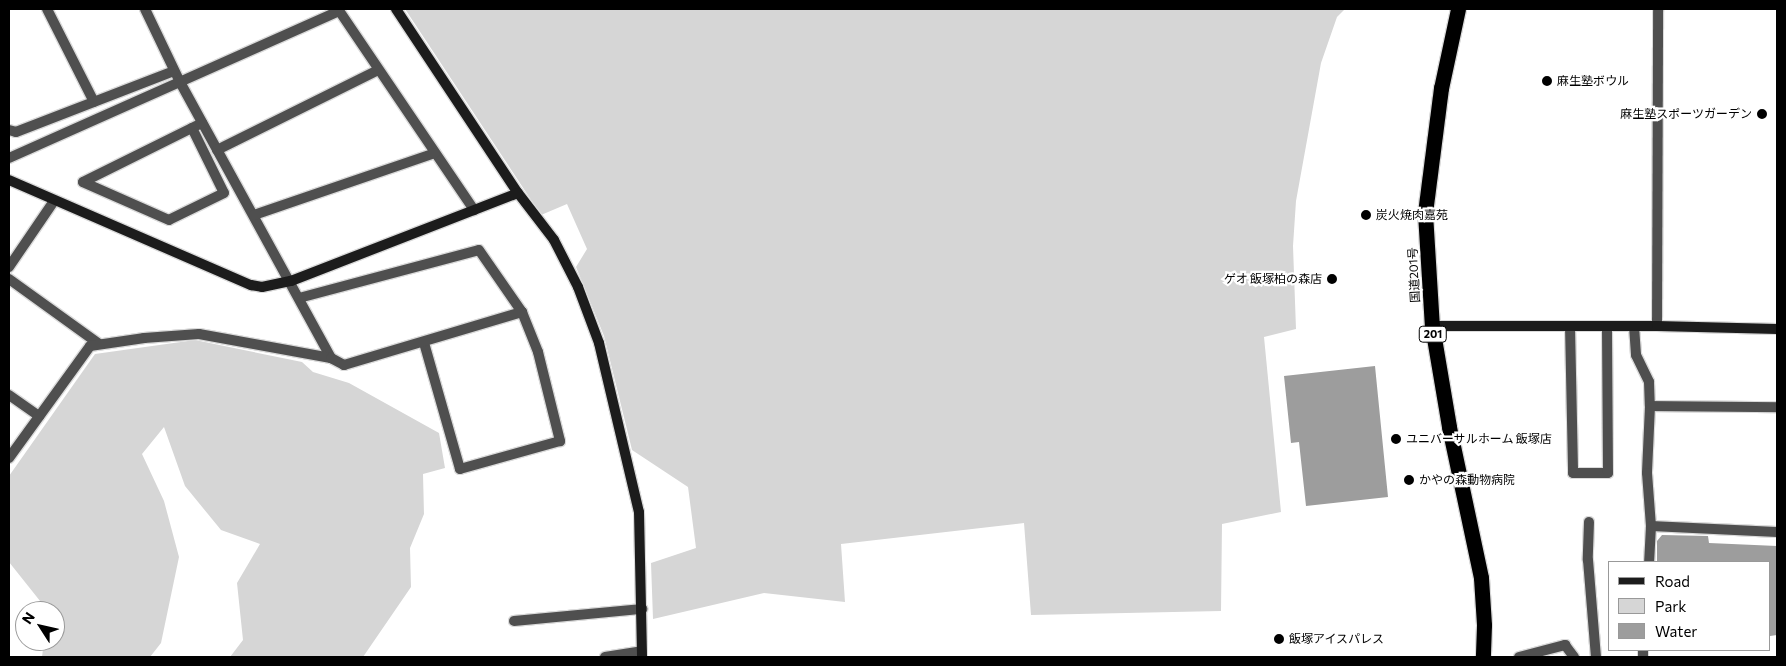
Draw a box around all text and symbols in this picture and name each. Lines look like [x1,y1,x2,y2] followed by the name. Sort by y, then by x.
[1557,74,1629,88] place label: 麻生塾ボウル
[1541,75,1553,87] marker: 麻生塾ボウル
[1620,107,1752,121] place label: 麻生塾スポーツガーデン
[1756,108,1768,120] marker: 麻生塾スポーツガーデン
[1376,208,1448,222] place label: 炭火焼肉嘉苑
[1360,209,1372,221] marker: 炭火焼肉嘉苑
[1405,247,1423,303] street label: 国道201号
[1224,272,1322,286] place label: ゲオ 飯塚柏の森店
[1326,273,1338,285] marker: ゲオ 飯塚柏の森店
[1418,326,1448,342] road number: 201
[1406,432,1552,446] place label: ユニバーサルホーム 飯塚店
[1390,433,1402,445] marker: ユニバーサルホーム 飯塚店
[1419,473,1515,487] place label: かやの森動物病院
[1403,474,1415,486] marker: かやの森動物病院
[1608,561,1771,651] legend
[1655,572,1690,590] text: Road
[1655,597,1686,615] text: Park
[15,601,65,651] north arrow
[18,609,38,627] text: N
[1655,622,1697,640] text: Water
[1289,632,1385,646] place label: 飯塚アイスパレス
[1273,633,1285,645] marker: 飯塚アイスパレス

